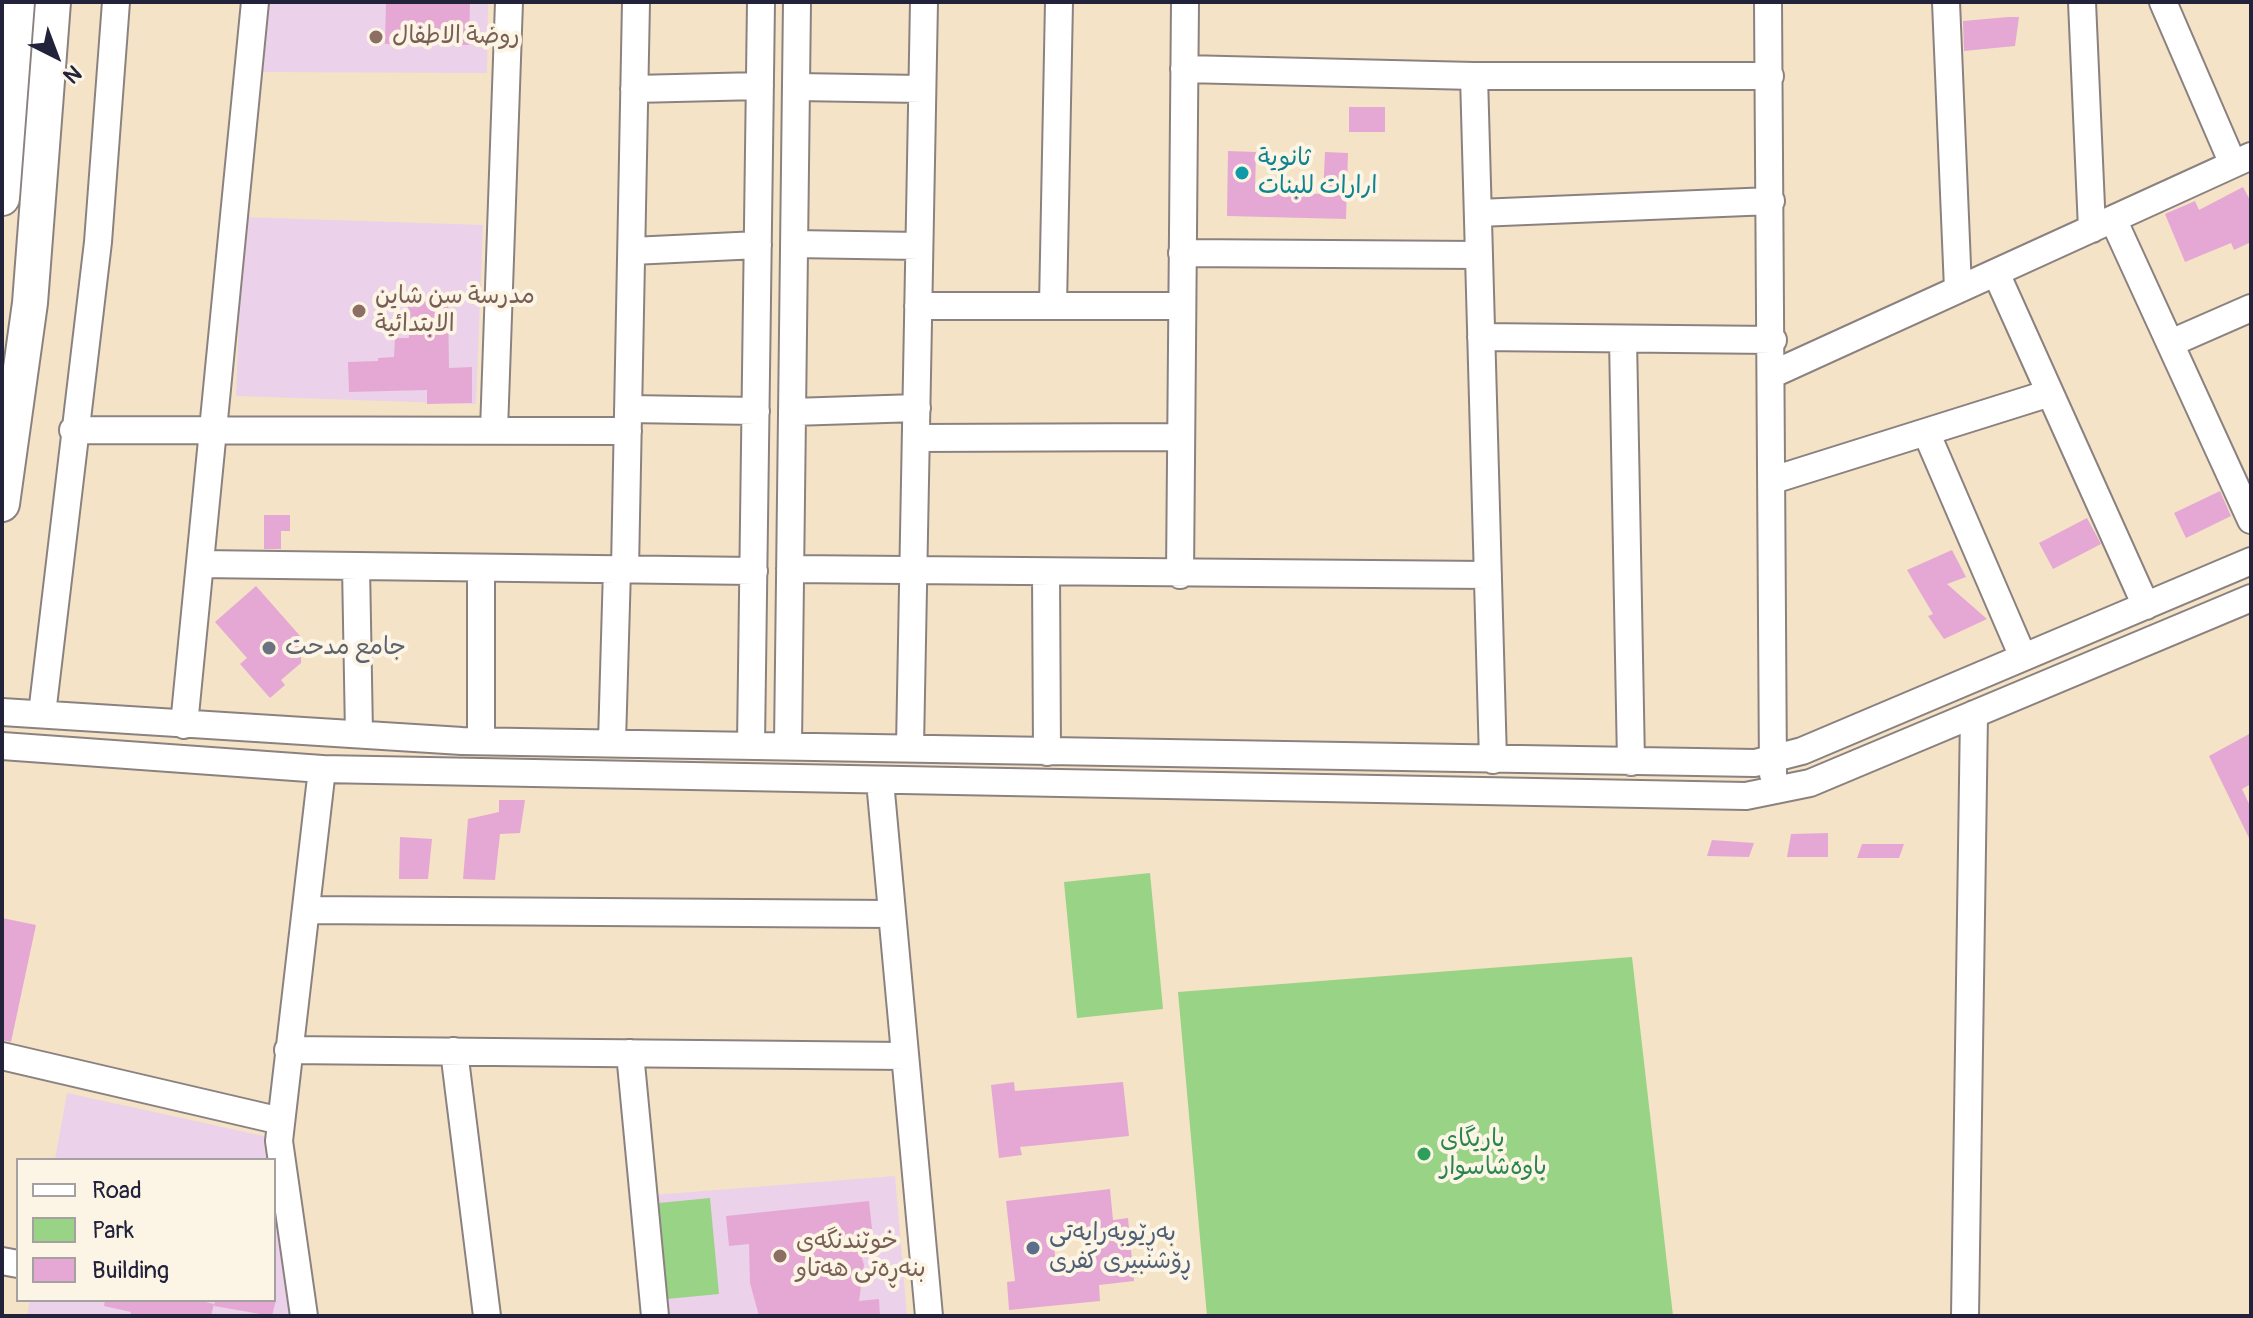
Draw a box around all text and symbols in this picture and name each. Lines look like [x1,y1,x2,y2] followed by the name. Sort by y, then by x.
[16,16,96,96] north arrow
[392,23,520,51] place label: روضة الاطفال
[367,28,385,46] marker: روضة الاطفال
[57,58,87,89] text: N
[1258,145,1377,201] place label: ثانوية ارارات للبنات
[1233,164,1251,182] marker: ثانوية ارارات للبنات
[375,283,535,339] place label: مدرسة سن شاين الابتدائية
[350,302,368,320] marker: مدرسة سن شاين الابتدائية
[285,634,406,662] place label: جامع مدحت
[260,639,278,657] marker: جامع مدحت
[1440,1126,1547,1182] place label: یاریگای باوەشاسوار
[1415,1145,1433,1163] marker: یاریگای باوەشاسوار
[16,1158,276,1302] legend
[92,1176,142,1205] text: Road
[92,1216,134,1245] text: Park
[1049,1220,1191,1276] place label: بەڕێوبەرایەتی ڕۆشنبیری کفری
[796,1228,926,1284] place label: خوێندنگەی بنەڕەتی هەتاو
[1024,1239,1042,1257] marker: بەڕێوبەرایەتی ڕۆشنبیری کفری
[771,1247,789,1265] marker: خوێندنگەی بنەڕەتی هەتاو
[92,1256,169,1285] text: Building

